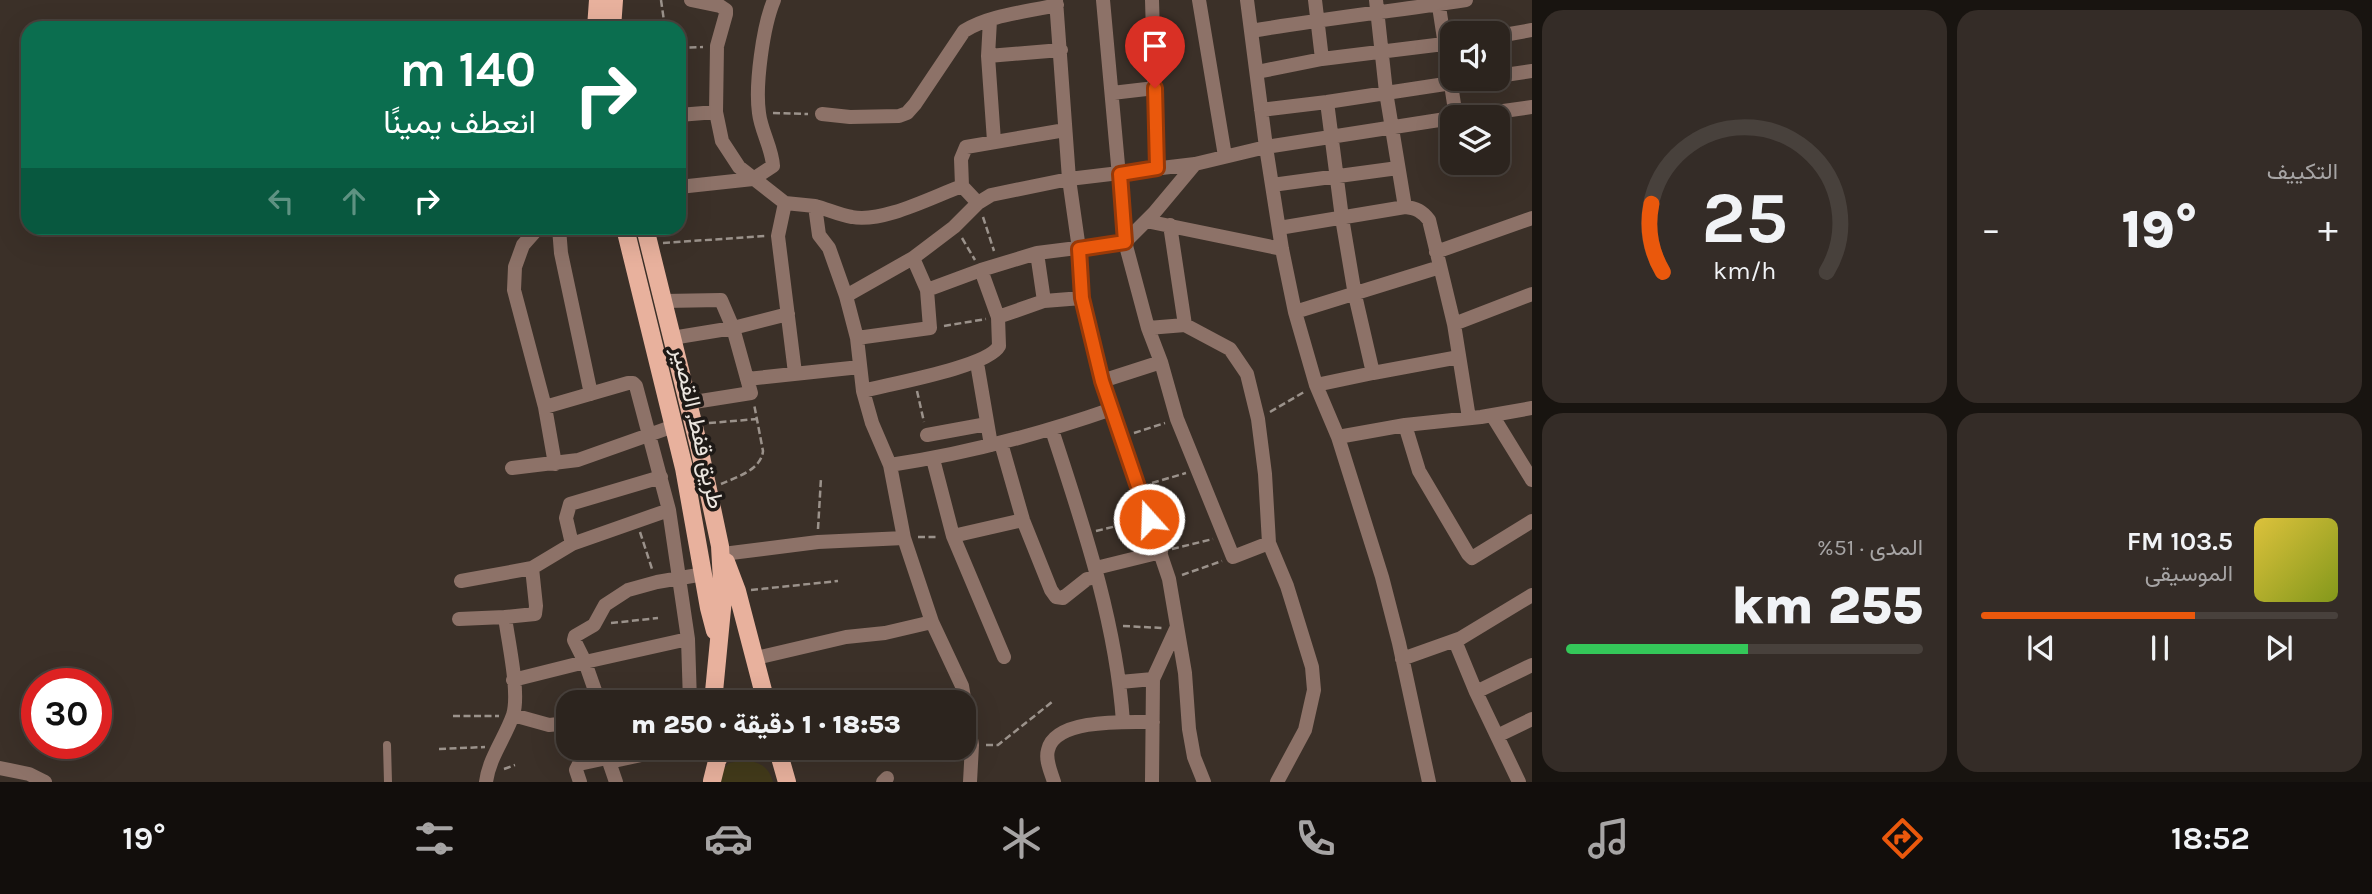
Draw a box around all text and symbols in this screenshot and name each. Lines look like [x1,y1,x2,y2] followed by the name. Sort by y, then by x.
[1125,16,1185,88] pin
[1440,21,1510,175] map controls
[1440,21,1510,91] button: sound
[1136,27,1174,65] icon: arrive
[399,41,536,98] text: 140 m
[560,49,651,140] icon: right
[383,104,536,141] text: انعطف يمينًا
[1440,105,1510,175] button: layers
[2267,158,2338,185] text: التكييف
[1701,176,1788,261] text: 25
[262,182,300,220] icon: left
[335,182,373,220] icon: ahead
[408,182,446,220] icon: right
[2121,199,2198,260] text: 19°
[1981,207,2001,252] text: −
[2318,207,2338,252] text: +
[1713,256,1776,285] text: km/h
[665,343,730,512] street label: طريق قفط, القصير
[1112,482,1186,556] position arrow
[2127,526,2233,557] text: 103.5 FM
[1817,534,1923,561] text: المدى · 51%
[2145,560,2233,587] text: الموسيقى
[1731,575,1923,636] text: 255 km
[2022,629,2060,667] icon: previous
[2141,629,2179,667] icon: pause
[2260,629,2298,667] icon: next
[21,668,112,759] speed limit sign: 30
[631,709,901,740] text: 18:53 · 1 دقيقة · 250 m
[410,814,459,863] icon: filters
[704,814,753,863] icon: car
[997,814,1046,863] icon: climate
[1291,814,1340,863] icon: phone
[1584,814,1633,863] icon: music
[1878,814,1927,863] icon: directions
[122,820,166,857] text: 19°
[2171,820,2250,857] text: 18:52

